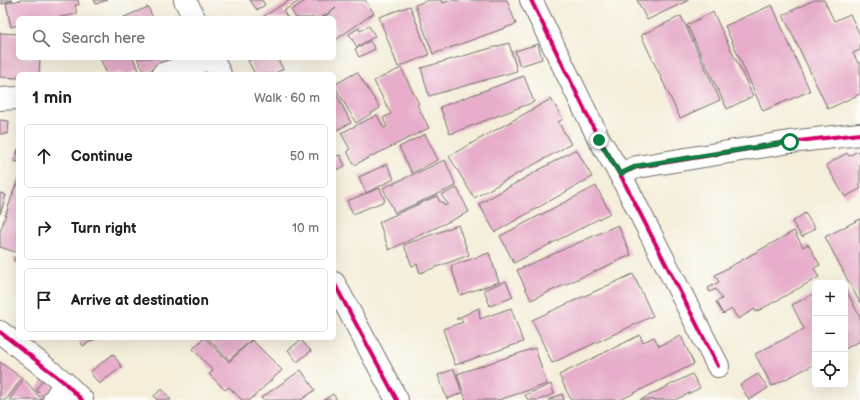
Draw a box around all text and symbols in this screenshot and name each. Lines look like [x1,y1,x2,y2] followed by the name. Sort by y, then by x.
[16,16,336,60] search box
[30,27,52,49] icon: search
[62,29,145,48] text: Search here
[32,88,72,108] text: 1 min
[254,90,320,106] text: Walk · 60 m
[590,131,608,149] route end
[781,133,799,151] route start
[33,145,55,167] icon: ahead
[71,147,133,166] text: Continue
[290,148,319,164] text: 50 m
[33,217,55,239] icon: right
[71,219,136,238] text: Turn right
[292,220,319,236] text: 10 m
[812,280,848,388] map controls
[812,280,848,316] button: +
[33,289,55,311] icon: arrive
[71,291,209,310] text: Arrive at destination
[812,316,848,352] button: −
[812,352,848,388] button: locate

